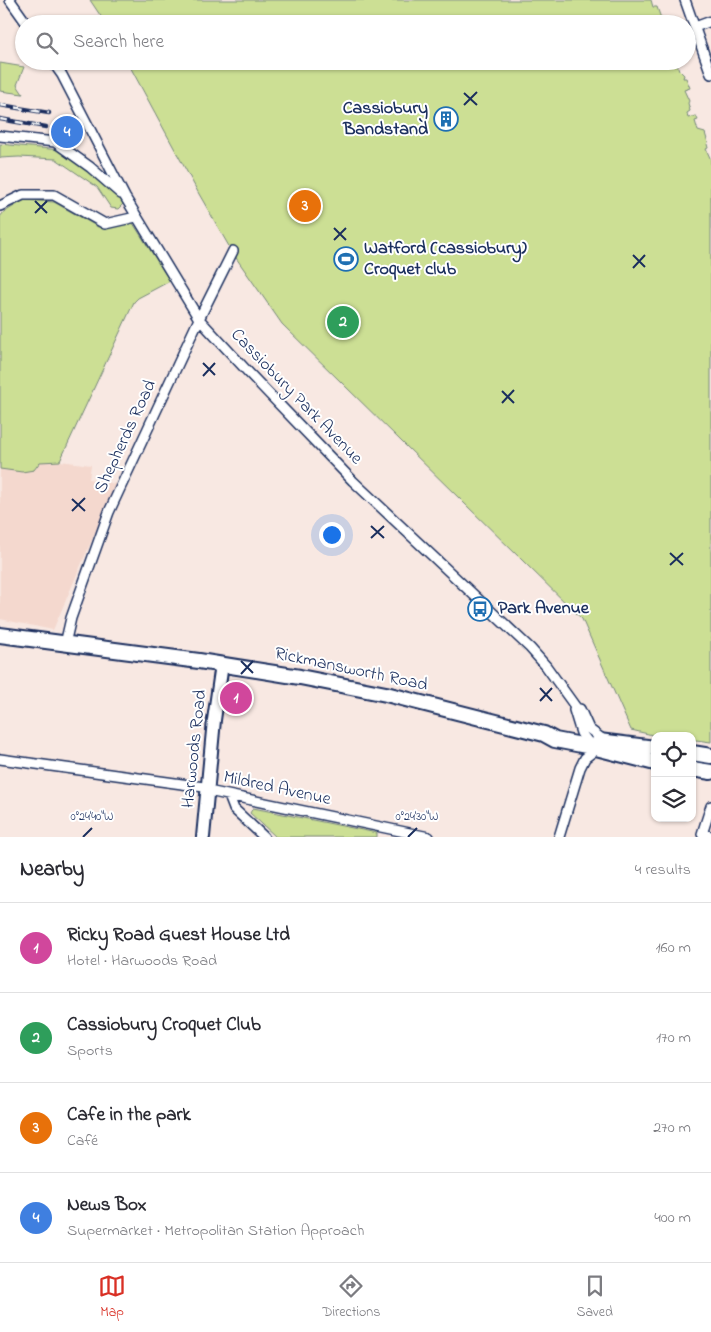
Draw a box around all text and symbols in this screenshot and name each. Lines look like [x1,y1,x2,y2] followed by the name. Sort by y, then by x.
[15,15,696,70] search box
[33,29,61,57] icon: search
[73,29,164,56] text: Search here
[342,96,429,143] place label: Cassiobury Bandstand
[433,106,459,132] building icon: Cassiobury Bandstand
[51,113,83,151] pin: 4
[289,187,321,225] pin: 3
[364,236,528,283] place label: Watford (cassiobury) Croquet club
[333,246,359,272] sports icon: Watford (cassiobury) Croquet club
[327,303,359,341] pin: 2
[224,323,369,472] street label: Cassiobury Park Avenue
[88,376,164,498] street label: Shepherds Road
[319,522,345,548] your location
[467,596,493,622] bus stop icon: Park Avenue
[498,596,590,622] place label: Park Avenue
[272,641,430,699] street label: Rickmansworth Road
[220,679,252,717] pin: 1
[176,688,214,810] street label: Harwoods Road
[651,732,696,822] map controls
[651,732,696,777] button: locate
[221,765,334,813] street label: Mildred Avenue
[651,777,696,822] button: layers
[71,808,113,826] text: 0°24'40"W
[396,808,438,826] text: 0°24'30"W
[20,855,84,885] text: Nearby
[635,858,691,882] text: 4 results
[67,922,290,949] text: Ricky Road Guest House Ltd
[33,936,39,960] text: 1
[656,936,691,960] text: 160 m
[67,949,217,973] text: Hotel · Harwoods Road
[67,1012,261,1039] text: Cassiobury Croquet Club
[32,1026,40,1050] text: 2
[656,1026,691,1050] text: 170 m
[67,1039,113,1063] text: Sports
[67,1102,191,1129] text: Cafe in the park
[33,1116,39,1140] text: 3
[653,1116,691,1140] text: 270 m
[67,1129,98,1153] text: Café
[67,1192,146,1219] text: News Box
[33,1206,39,1230] text: 4
[654,1206,691,1230] text: 400 m
[67,1219,364,1243] text: Supermarket · Metropolitan Station Approach
[98,1272,126,1323] tab: Map
[322,1272,380,1323] tab: Directions
[576,1272,613,1323] tab: Saved

